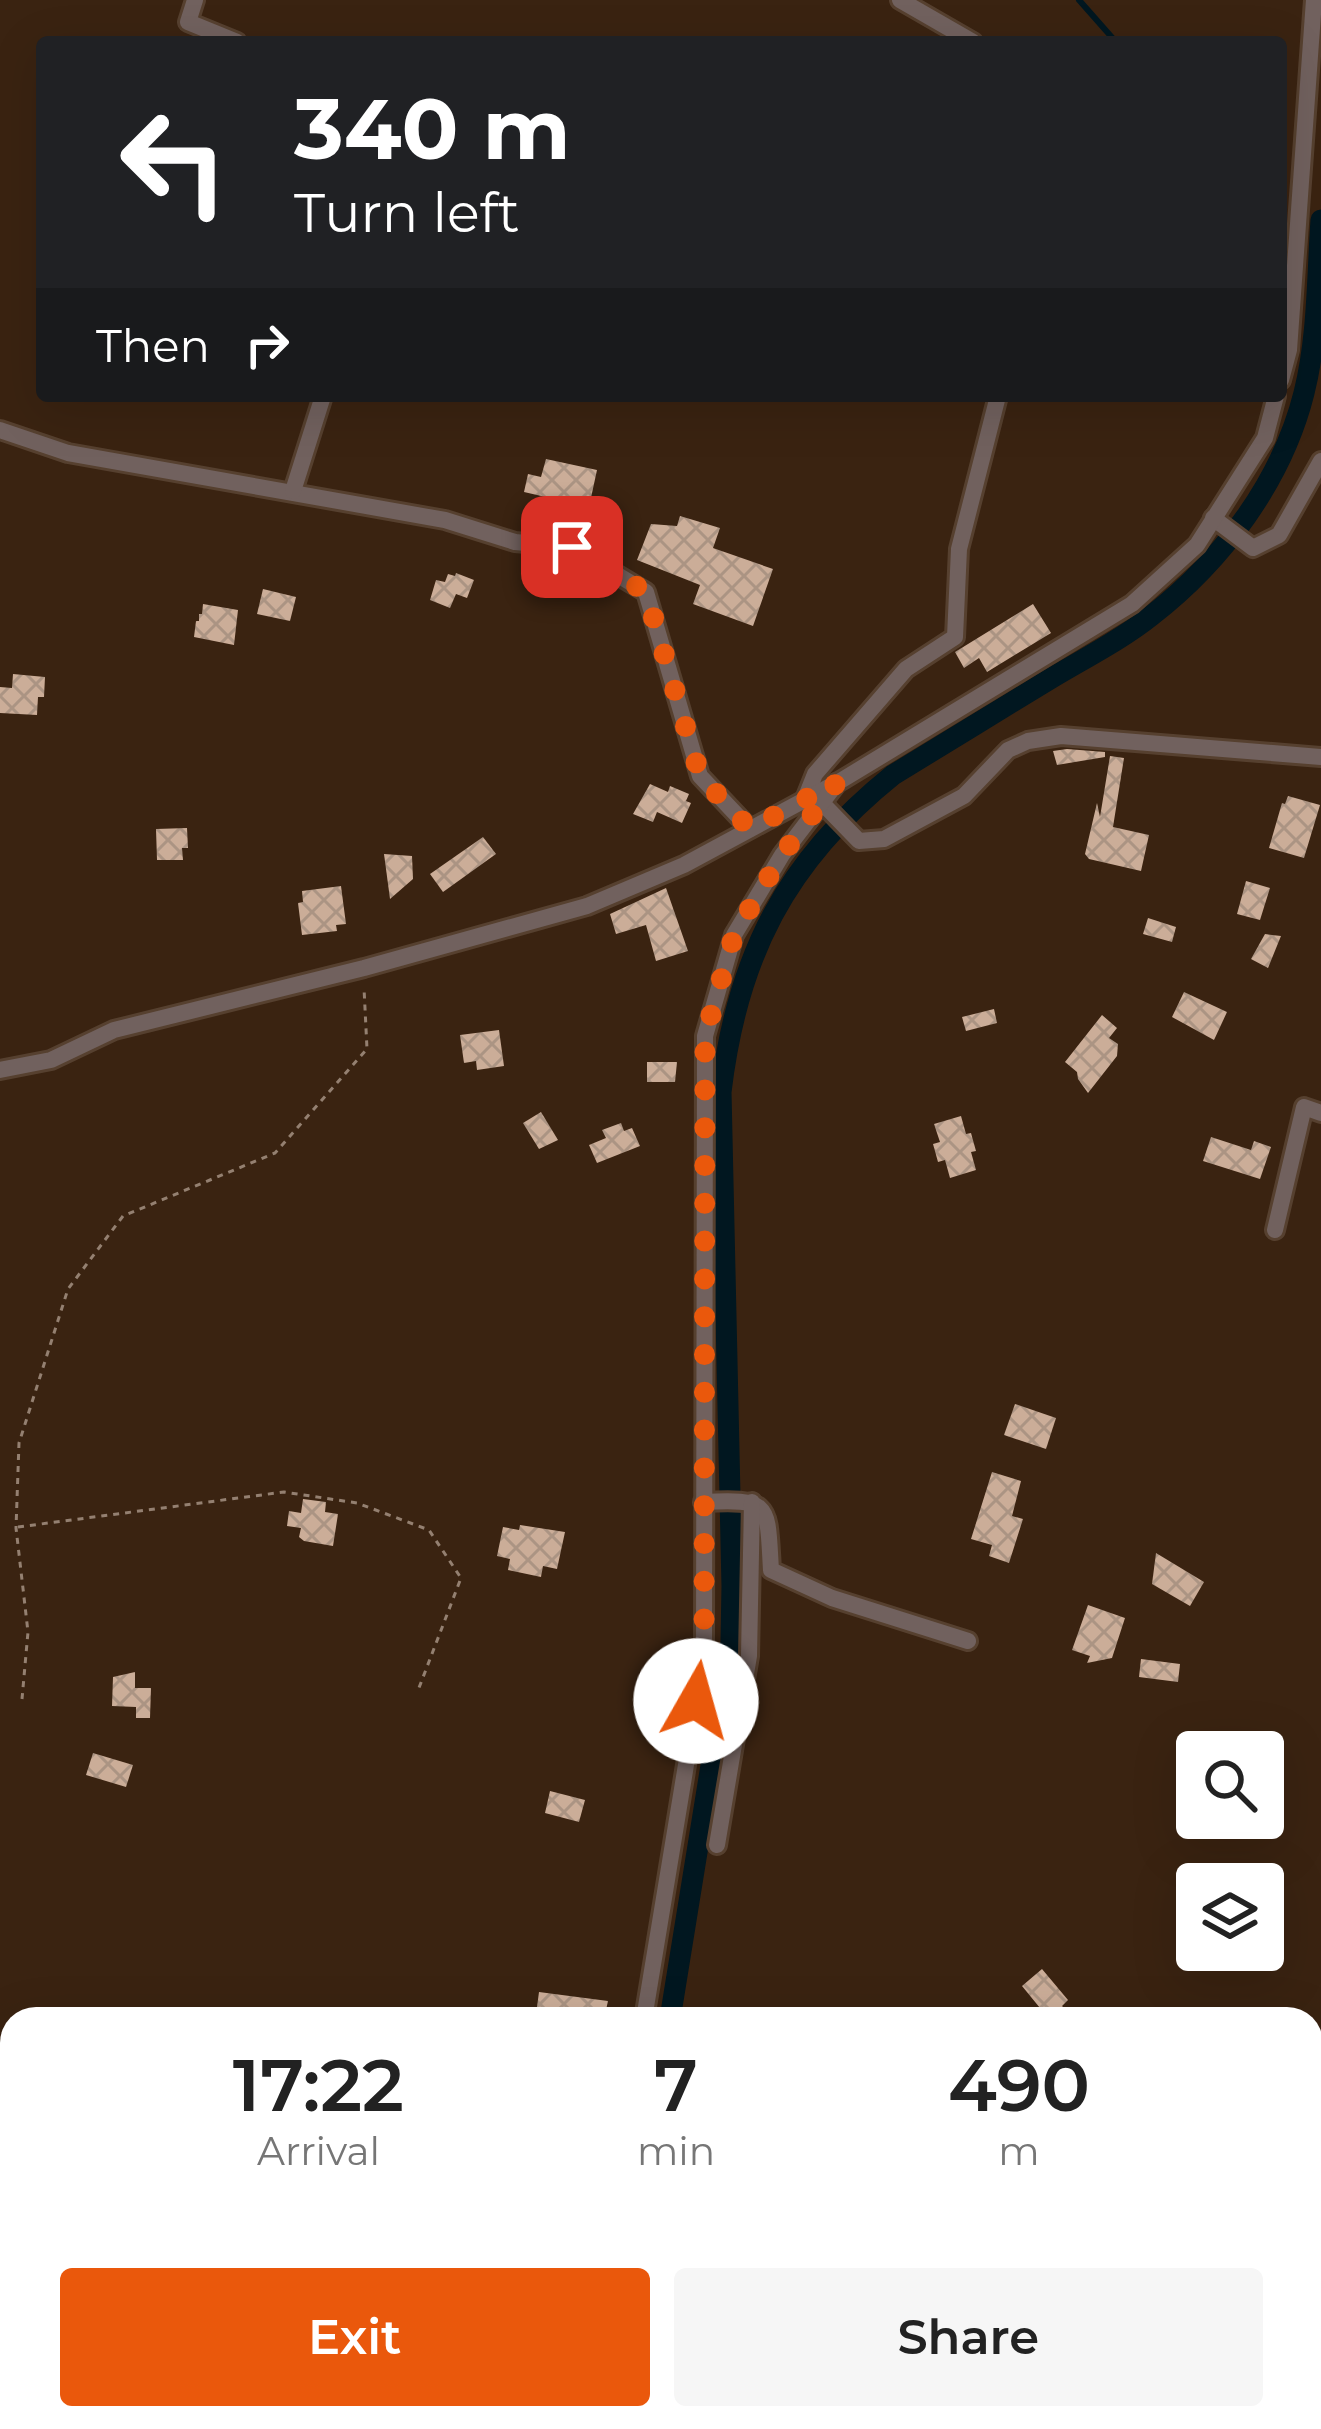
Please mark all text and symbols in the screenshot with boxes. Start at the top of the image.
text: 340 m [294,78,571,180]
icon: left [96,84,252,240]
text: Turn left [294,180,520,246]
icon: right [234,312,300,378]
text: Then [96,318,210,373]
pin [521,496,623,598]
icon: arrive [539,514,605,580]
position arrow [633,1638,759,1764]
map controls [1176,1731,1284,1971]
button: search [1176,1731,1284,1839]
button: layers [1176,1863,1284,1971]
text: 17:22 [233,2041,404,2129]
text: 7 [654,2041,698,2129]
text: 490 [948,2041,1090,2129]
text: Arrival [257,2127,380,2175]
text: min [637,2127,715,2175]
text: m [998,2127,1040,2175]
button: Exit [60,2268,650,2406]
button: Share [674,2268,1263,2406]

